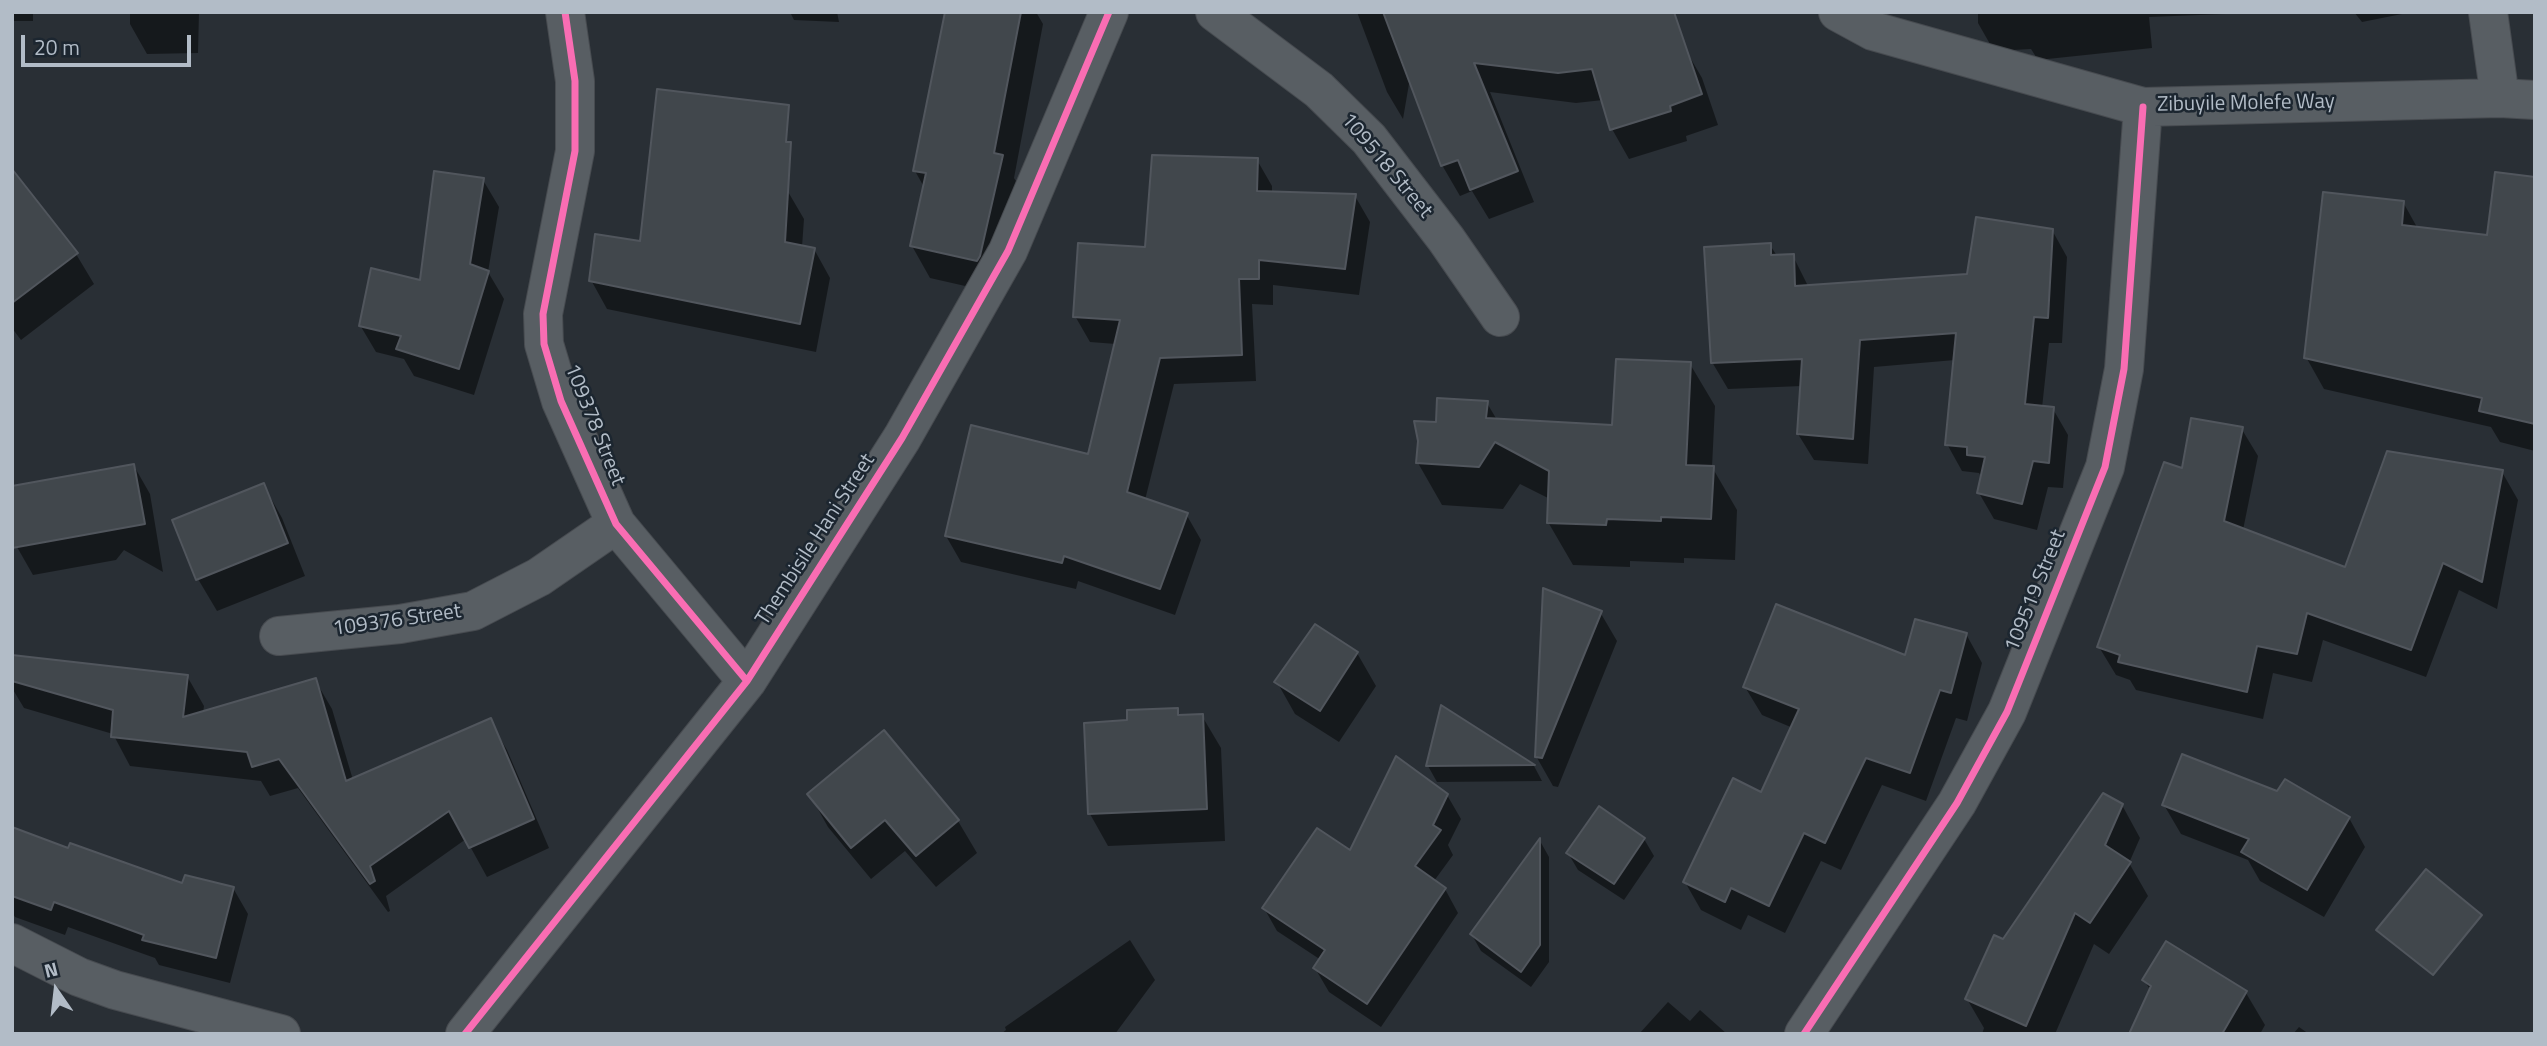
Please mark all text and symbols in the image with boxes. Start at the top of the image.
scale bar [24,21,194,65]
text: 20 m [34,31,80,63]
street label: Zibuyile Molefe Way [2157,90,2335,118]
street label: 109518 Street [1335,108,1437,224]
street label: 109378 Street [558,360,630,490]
street label: Thembisile Hani Street [751,449,881,631]
street label: 109519 Street [2000,526,2072,656]
street label: 109376 Street [331,600,463,642]
text: N [41,953,61,985]
north arrow [21,955,91,1025]

